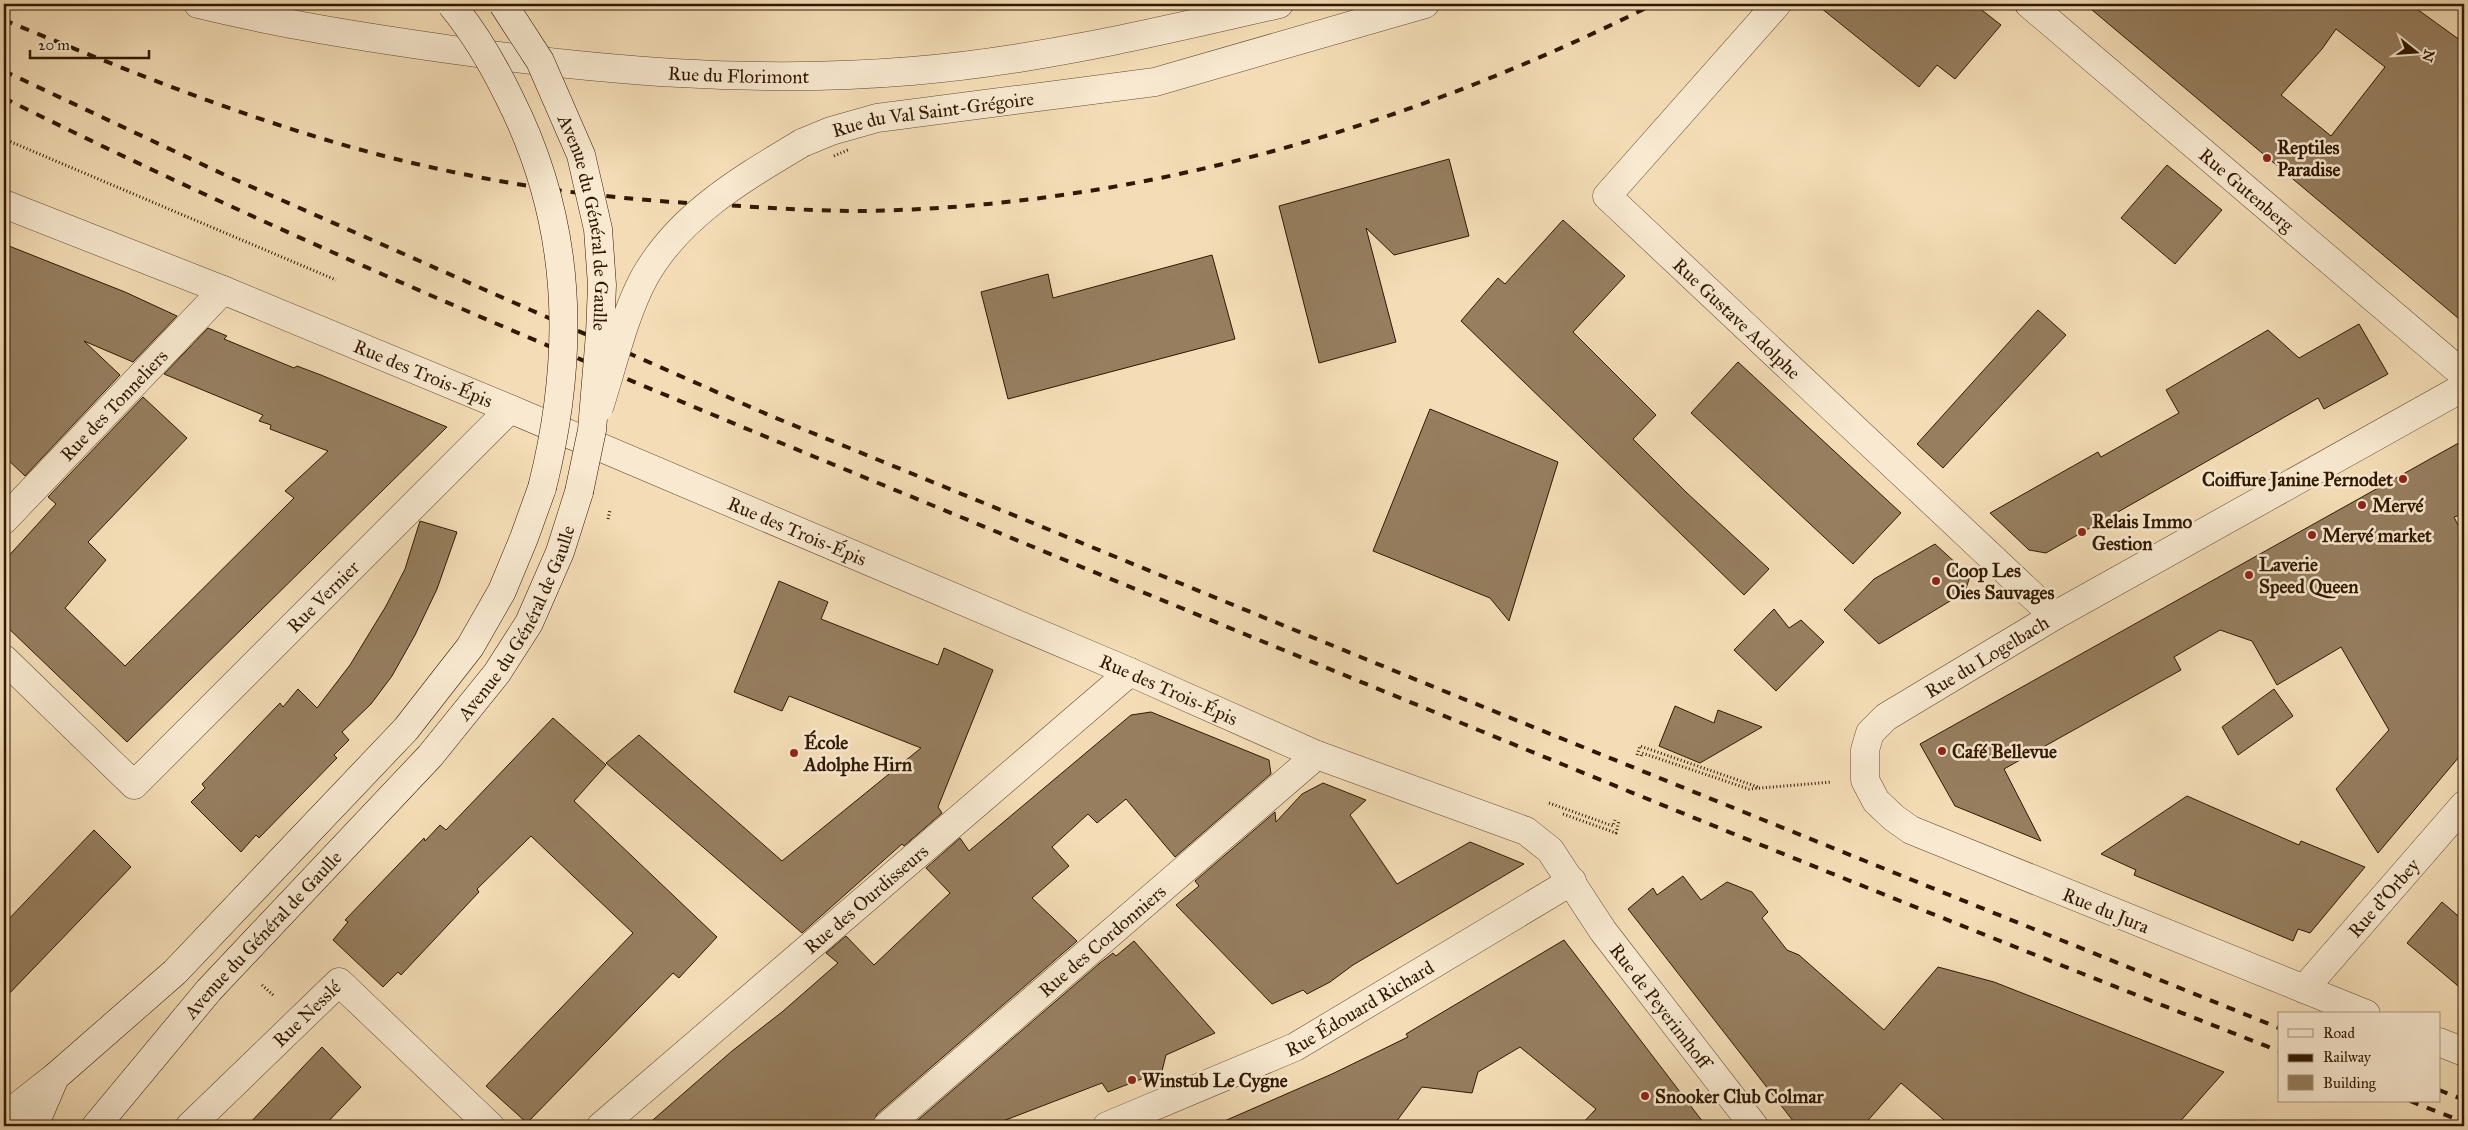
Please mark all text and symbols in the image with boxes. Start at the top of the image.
scale bar [30,28,149,60]
north arrow [2390,28,2440,78]
text: 20 m [38,36,70,54]
text: N [2418,47,2438,64]
street label: Rue du Florimont [667,61,810,88]
street label: Rue du Val Saint-Grégoire [829,87,1035,142]
street label: Avenue du Général de Gaulle [552,110,613,331]
place label: Reptiles Paradise [2277,136,2340,181]
street label: Rue Gutenberg [2194,143,2299,238]
marker: Reptiles Paradise [2261,152,2273,164]
street label: Rue Gustave Adolphe [1668,253,1805,384]
street label: Rue des Trois-Épis [350,334,496,413]
street label: Rue des Tonneliers [55,344,173,466]
place label: Coiffure Janine Pernodet [2202,468,2393,492]
marker: Coiffure Janine Pernodet [2397,473,2409,485]
street label: Rue des Trois-Épis [724,492,870,571]
place label: Mervé [2372,494,2425,517]
marker: Mervé [2356,499,2368,511]
place label: Relais Immo Gestion [2092,510,2193,555]
street label: Avenue du Général de Gaulle [452,523,580,726]
place label: Mervé market [2322,524,2432,547]
marker: Relais Immo Gestion [2076,526,2088,538]
marker: Mervé market [2306,529,2318,541]
place label: Laverie Speed Queen [2259,553,2359,599]
street label: Rue Vernier [282,555,365,638]
place label: Coop Les Oies Sauvages [1946,559,2054,605]
marker: Laverie Speed Queen [2243,569,2255,581]
marker: Coop Les Oies Sauvages [1930,575,1942,587]
street label: Rue du Logelbach [1921,611,2054,703]
street label: Rue des Trois-Épis [1096,650,1241,730]
place label: École Adolphe Hirn [802,729,913,777]
place label: Café Bellevue [1952,740,2057,763]
marker: Café Bellevue [1936,745,1948,757]
marker: École Adolphe Hirn [788,747,800,759]
street label: Rue des Ourdisseurs [799,839,933,959]
street label: Avenue du Général de Gaulle [179,846,347,1024]
street label: Rue d'Orbey [2343,853,2425,942]
street label: Rue des Cordonniers [1034,880,1171,1002]
street label: Rue du Jura [2059,883,2153,940]
street label: Rue de Peyerimhoff [1605,939,1718,1076]
street label: Rue Édouard Richard [1282,955,1438,1062]
street label: Rue Nesslé [268,976,346,1052]
legend [2278,1012,2440,1102]
text: Road [2323,1024,2355,1042]
text: Railway [2323,1048,2372,1066]
place label: Winstub Le Cygne [1142,1069,1288,1093]
marker: Winstub Le Cygne [1126,1074,1138,1086]
text: Building [2323,1074,2377,1092]
place label: Snooker Club Colmar [1655,1085,1824,1108]
marker: Snooker Club Colmar [1639,1090,1651,1102]

